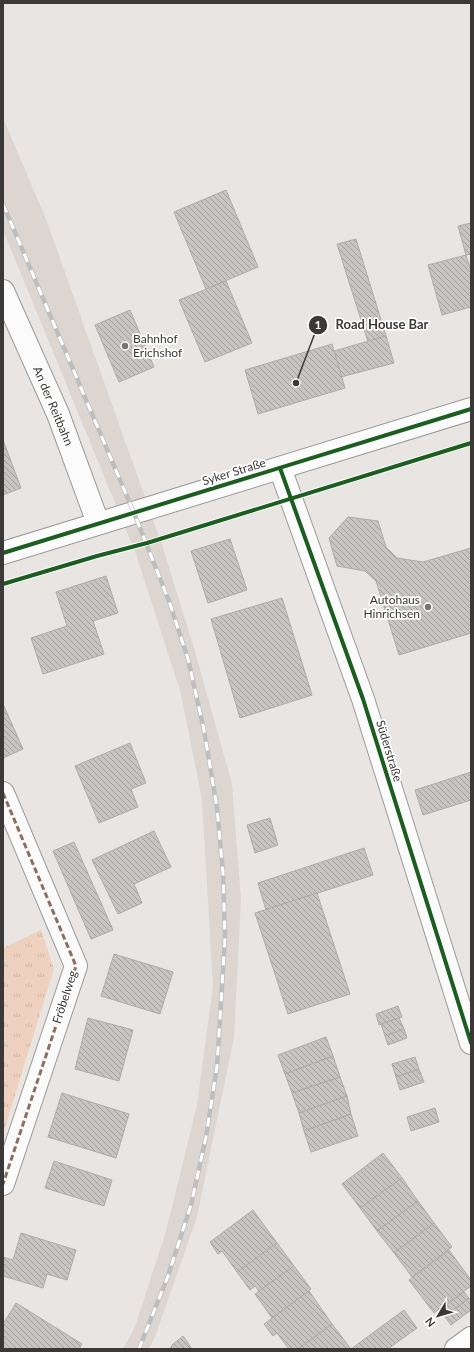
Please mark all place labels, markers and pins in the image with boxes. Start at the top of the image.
callout: Road House Bar [308,312,437,337]
place label: Bahnhof Erichshof [133,331,183,360]
marker: Bahnhof Erichshof [120,341,130,351]
place label: Autohaus Hinrichsen [363,592,420,621]
marker: Autohaus Hinrichsen [423,602,433,612]

